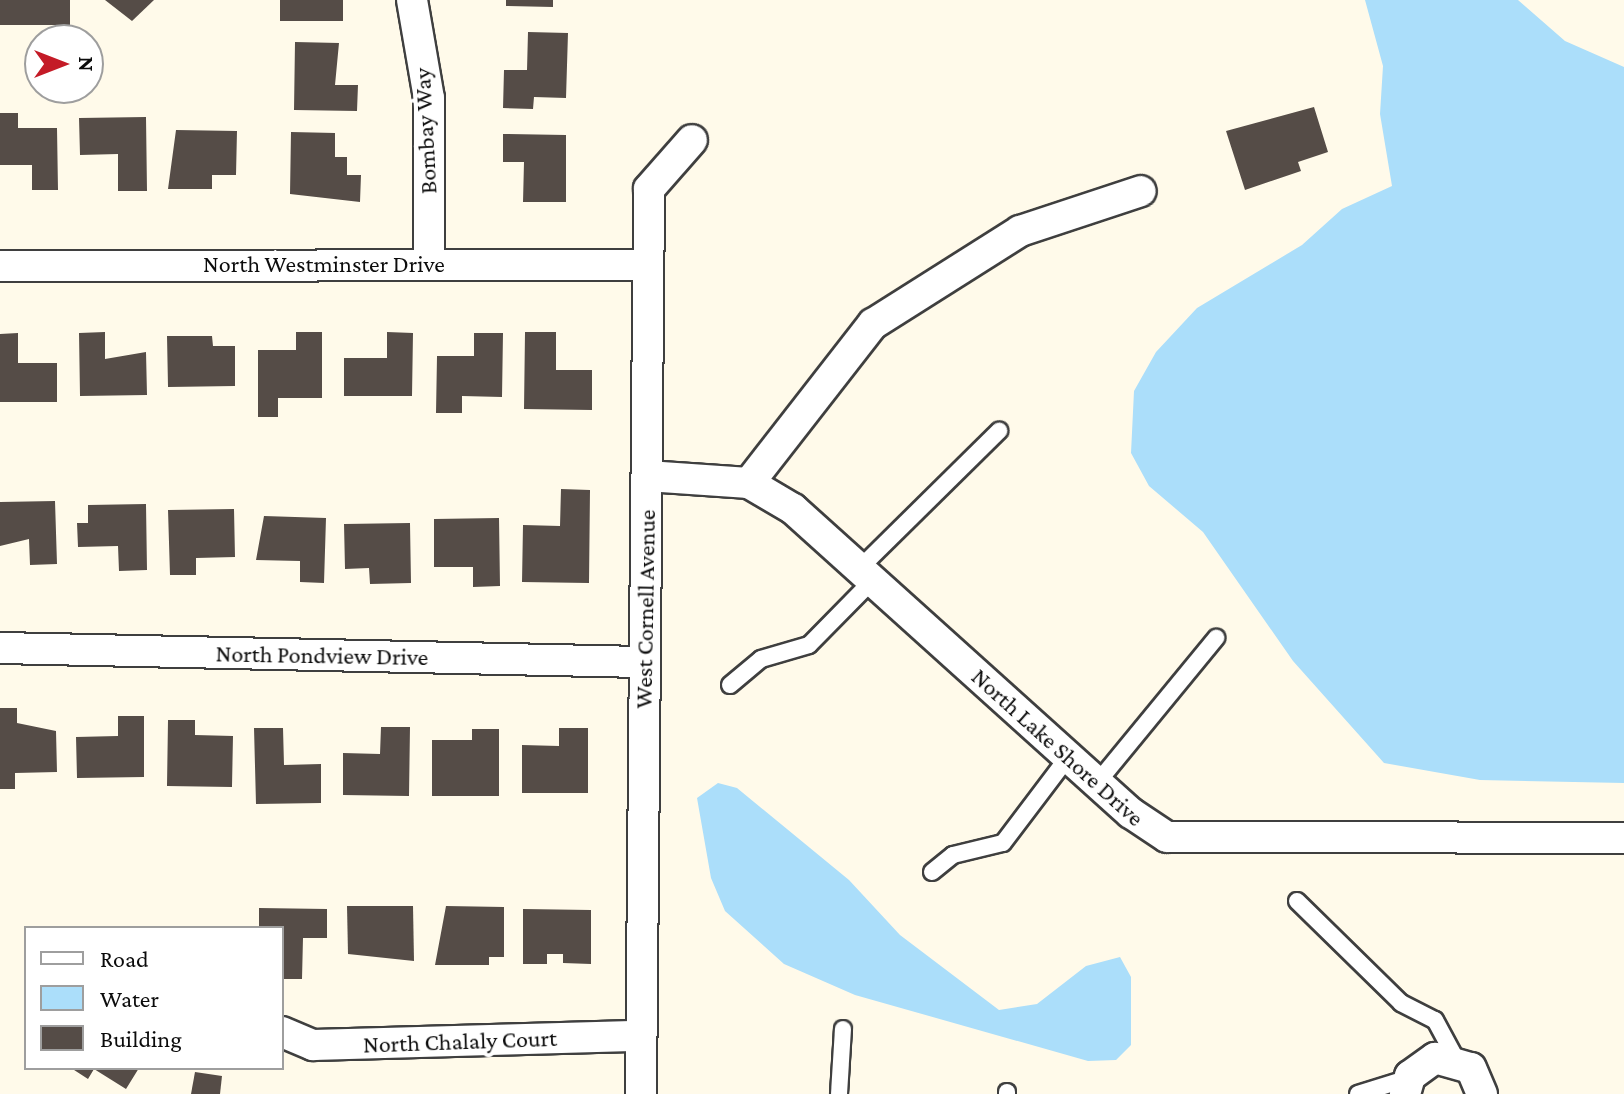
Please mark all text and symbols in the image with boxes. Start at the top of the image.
north arrow [24,24,104,104]
text: N [74,57,99,72]
street label: Bombay Way [407,67,443,195]
street label: North Westminster Drive [203,250,445,278]
street label: West Cornell Avenue [629,509,661,709]
street label: North Pondview Drive [215,639,429,671]
street label: North Lake Shore Drive [966,662,1150,832]
legend [24,926,284,1070]
text: Road [100,945,149,972]
text: Water [100,985,159,1012]
street label: North Chalaly Court [363,1023,557,1059]
text: Building [100,1025,182,1052]

